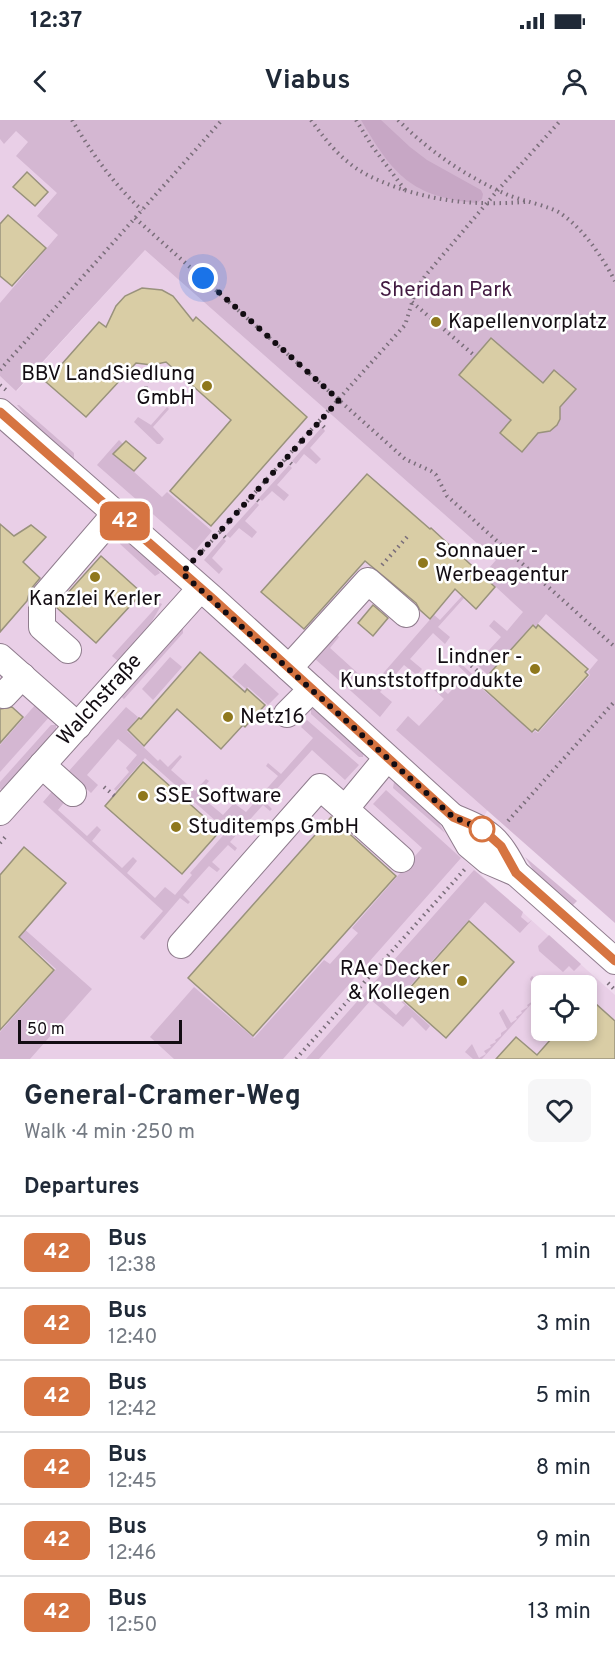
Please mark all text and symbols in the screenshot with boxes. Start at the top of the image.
text: 12:37 [30,8,82,35]
text: Viabus [265,64,350,98]
icon: back [24,65,57,98]
icon: person [558,65,591,98]
your location [188,263,218,293]
park label: Sheridan Park [380,277,512,304]
place label: Kapellenvorplatz [448,309,607,336]
marker: Kapellenvorplatz [429,315,443,329]
place label: BBV LandSiedlung GmbH [21,361,195,412]
marker: BBV LandSiedlung GmbH [200,379,214,393]
line badge: 42 [98,502,152,540]
text: 42 [112,508,138,535]
place label: Sonnauer - Werbeagentur [435,538,569,589]
marker: Sonnauer - Werbeagentur [416,556,430,570]
marker: Kanzlei Kerler [88,570,102,584]
place label: Kanzlei Kerler [29,586,161,613]
place label: Lindner - Kunststoffprodukte [340,644,523,695]
street label: Walchstraße [52,648,148,752]
marker: Lindner - Kunststoffprodukte [528,662,542,676]
place label: Netz16 [240,704,305,731]
marker: Netz16 [221,710,235,724]
place label: SSE Software [155,783,281,810]
marker: SSE Software [136,789,150,803]
place label: Studitemps GmbH [188,814,359,841]
unlabelled marker [469,816,495,842]
marker: Studitemps GmbH [169,820,183,834]
place label: RAe Decker & Kollegen [340,956,450,1007]
marker: RAe Decker & Kollegen [455,974,469,988]
map controls [531,975,597,1041]
button: locate [531,975,597,1041]
scale bar [18,1017,182,1044]
text: 50 m [27,1020,65,1040]
text: General-Cramer-Weg [24,1079,301,1115]
button: heart [528,1079,591,1142]
text: Walk · 4 min · 250 m [24,1120,195,1146]
text: Departures [24,1174,140,1201]
text: Bus [108,1226,147,1253]
text: 42 [44,1239,70,1266]
text: 1 min [541,1239,591,1266]
text: 12:38 [108,1253,156,1279]
text: Bus [108,1298,147,1325]
text: 42 [44,1311,70,1338]
text: 3 min [536,1311,591,1338]
text: 12:40 [108,1325,157,1351]
text: Bus [108,1370,147,1397]
text: 42 [44,1383,70,1410]
text: 5 min [536,1383,591,1410]
text: 12:42 [108,1397,157,1423]
text: Bus [108,1442,147,1469]
text: 42 [44,1455,70,1482]
text: 8 min [536,1455,591,1482]
text: 12:45 [108,1469,157,1495]
text: Bus [108,1514,147,1541]
text: 42 [44,1527,70,1554]
text: 9 min [536,1527,591,1554]
text: 12:46 [108,1541,157,1567]
text: Bus [108,1586,147,1613]
text: 42 [44,1599,70,1626]
text: 13 min [528,1599,591,1626]
text: 12:50 [108,1613,157,1639]

